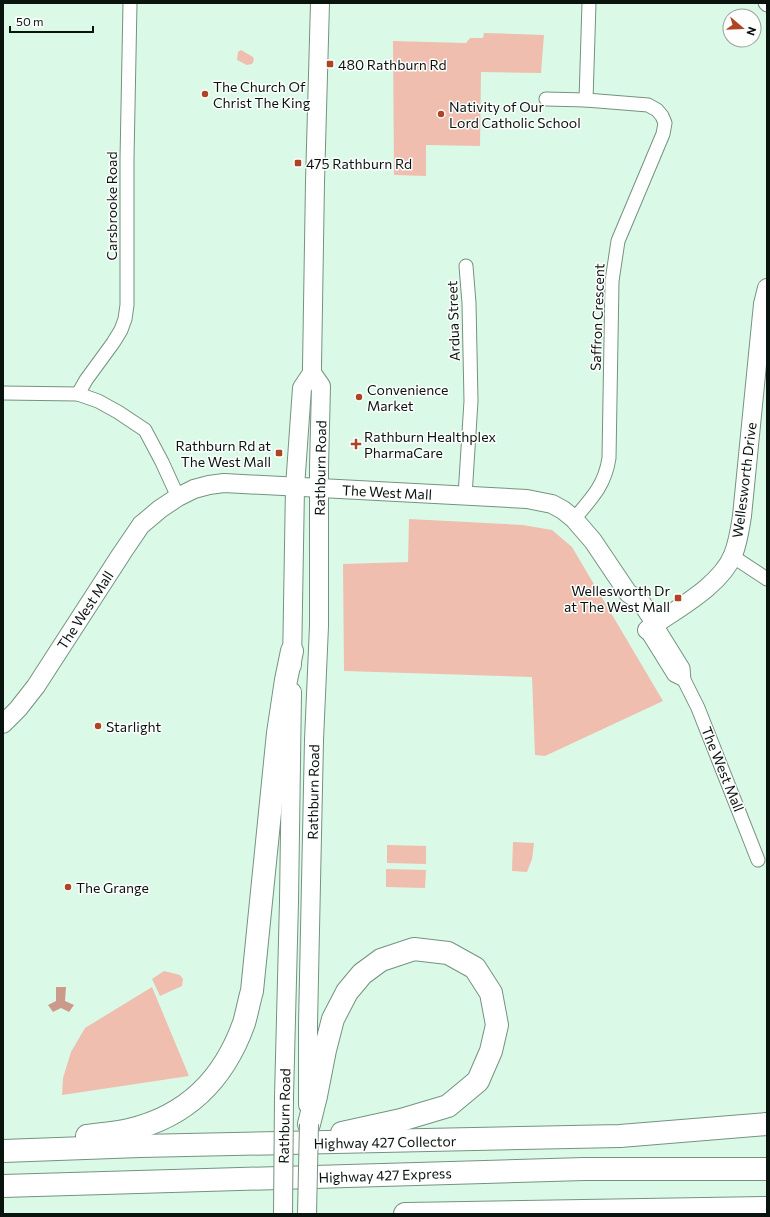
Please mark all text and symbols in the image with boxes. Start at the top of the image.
scale bar [10,8,93,34]
north arrow [722,8,762,48]
text: 50 m [16,14,44,28]
text: N [744,25,759,37]
place label: 480 Rathburn Rd [338,56,447,73]
marker: 480 Rathburn Rd [325,59,335,69]
place label: The Church Of Christ The King [213,78,311,111]
marker: The Church Of Christ The King [200,89,210,99]
place label: Nativity of Our Lord Catholic School [449,98,581,131]
marker: Nativity of Our Lord Catholic School [436,109,446,119]
street label: Carsbrooke Road [103,151,120,261]
place label: 475 Rathburn Rd [306,155,412,172]
marker: 475 Rathburn Rd [293,158,303,168]
street label: Saffron Crescent [587,263,607,371]
street label: Ardua Street [443,280,463,362]
place label: Convenience Market [367,381,448,414]
marker: Convenience Market [354,392,364,402]
street label: Rathburn Road [311,420,329,516]
street label: Wellesworth Drive [728,421,760,539]
place label: Rathburn Healthplex PharmaCare [364,428,497,461]
place label: Rathburn Rd at The West Mall [175,437,271,470]
marker: Rathburn Healthplex PharmaCare [351,439,361,449]
marker: Rathburn Rd at The West Mall [274,448,284,458]
street label: The West Mall [342,481,432,503]
street label: The West Mall [53,568,117,652]
place label: Wellesworth Dr at The West Mall [564,582,670,615]
marker: Wellesworth Dr at The West Mall [673,593,683,603]
place label: Starlight [106,718,161,735]
marker: Starlight [93,721,103,731]
street label: The West Mall [698,724,748,814]
street label: Rathburn Road [304,744,322,840]
place label: The Grange [76,879,149,896]
marker: The Grange [63,882,73,892]
street label: Rathburn Road [275,1068,293,1164]
street label: Highway 427 Collector [314,1132,457,1152]
street label: Highway 427 Express [318,1164,452,1186]

